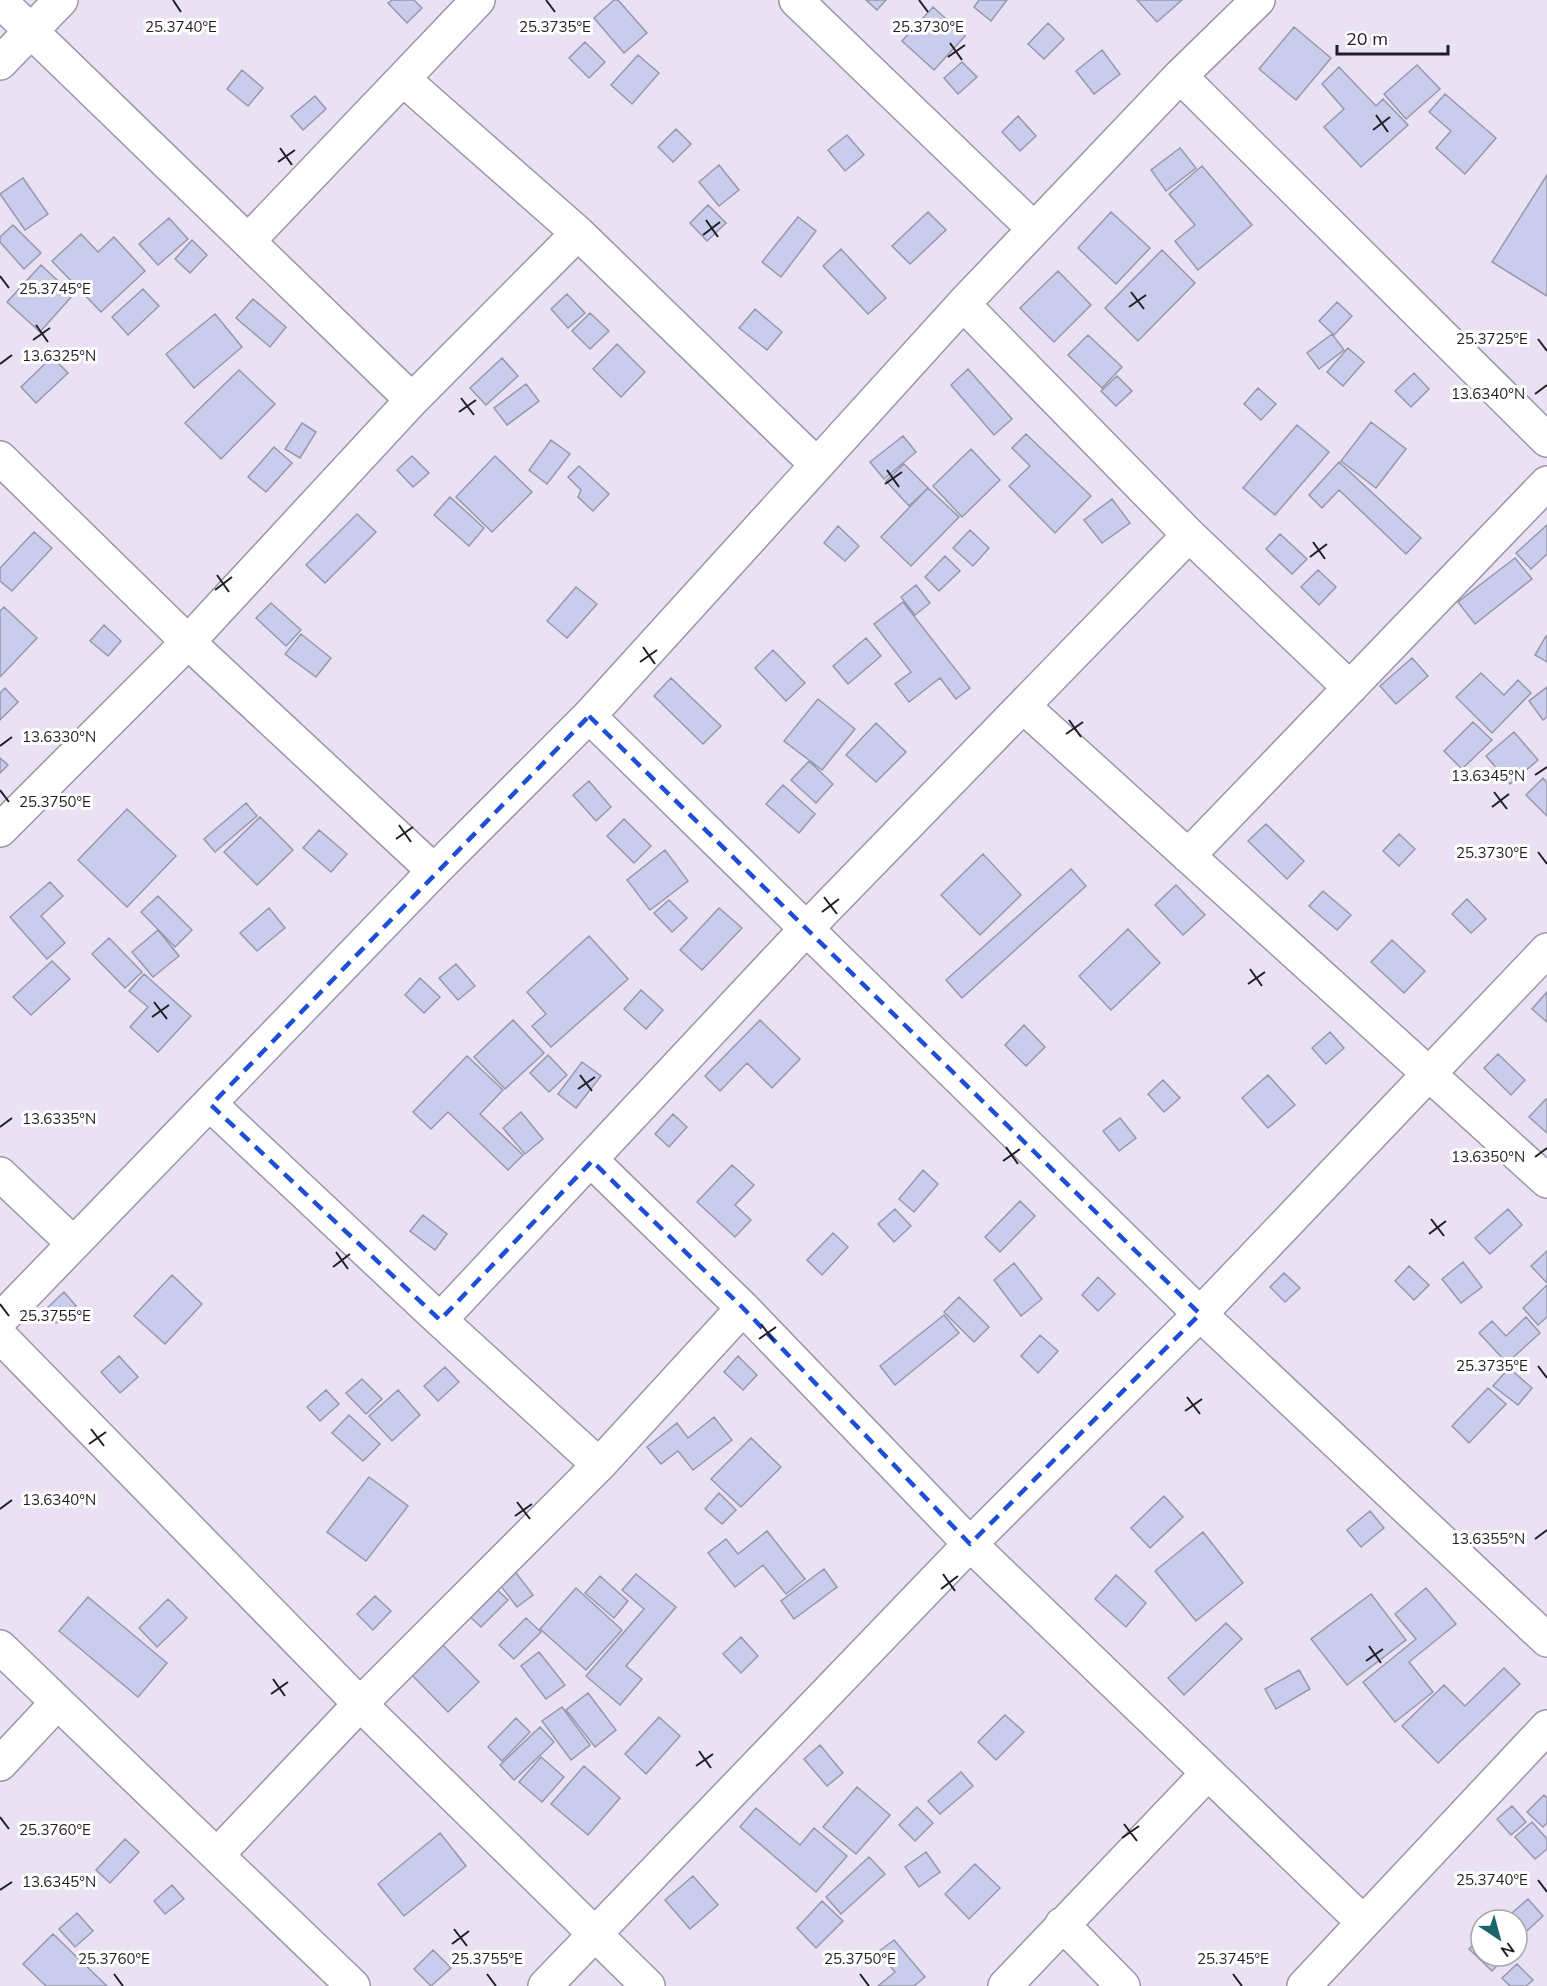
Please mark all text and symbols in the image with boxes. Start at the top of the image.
text: 25.3740°E [145,17,217,36]
text: 25.3735°E [519,17,591,36]
text: 25.3730°E [892,17,964,36]
scale bar [1337,18,1448,56]
text: 20 m [1346,27,1388,50]
text: 25.3745°E [19,279,91,298]
text: 25.3725°E [1456,329,1528,348]
text: 13.6325°N [22,346,96,365]
text: 13.6340°N [1451,384,1525,403]
text: 13.6330°N [22,727,96,746]
text: 13.6345°N [1451,766,1525,785]
text: 25.3750°E [19,792,91,811]
text: 25.3730°E [1456,843,1528,862]
text: 13.6335°N [22,1109,96,1128]
text: 13.6350°N [1451,1147,1525,1166]
text: 25.3755°E [19,1306,91,1325]
text: 25.3735°E [1456,1356,1528,1375]
text: 13.6340°N [22,1490,96,1509]
text: 13.6355°N [1451,1529,1525,1548]
text: 25.3760°E [19,1820,91,1839]
text: 25.3740°E [1456,1870,1528,1889]
text: 13.6345°N [22,1872,96,1891]
north arrow [1469,1908,1529,1968]
text: N [1497,1938,1519,1962]
text: 25.3760°E [78,1949,150,1968]
text: 25.3755°E [451,1949,523,1968]
text: 25.3750°E [824,1949,896,1968]
text: 25.3745°E [1197,1949,1269,1968]

